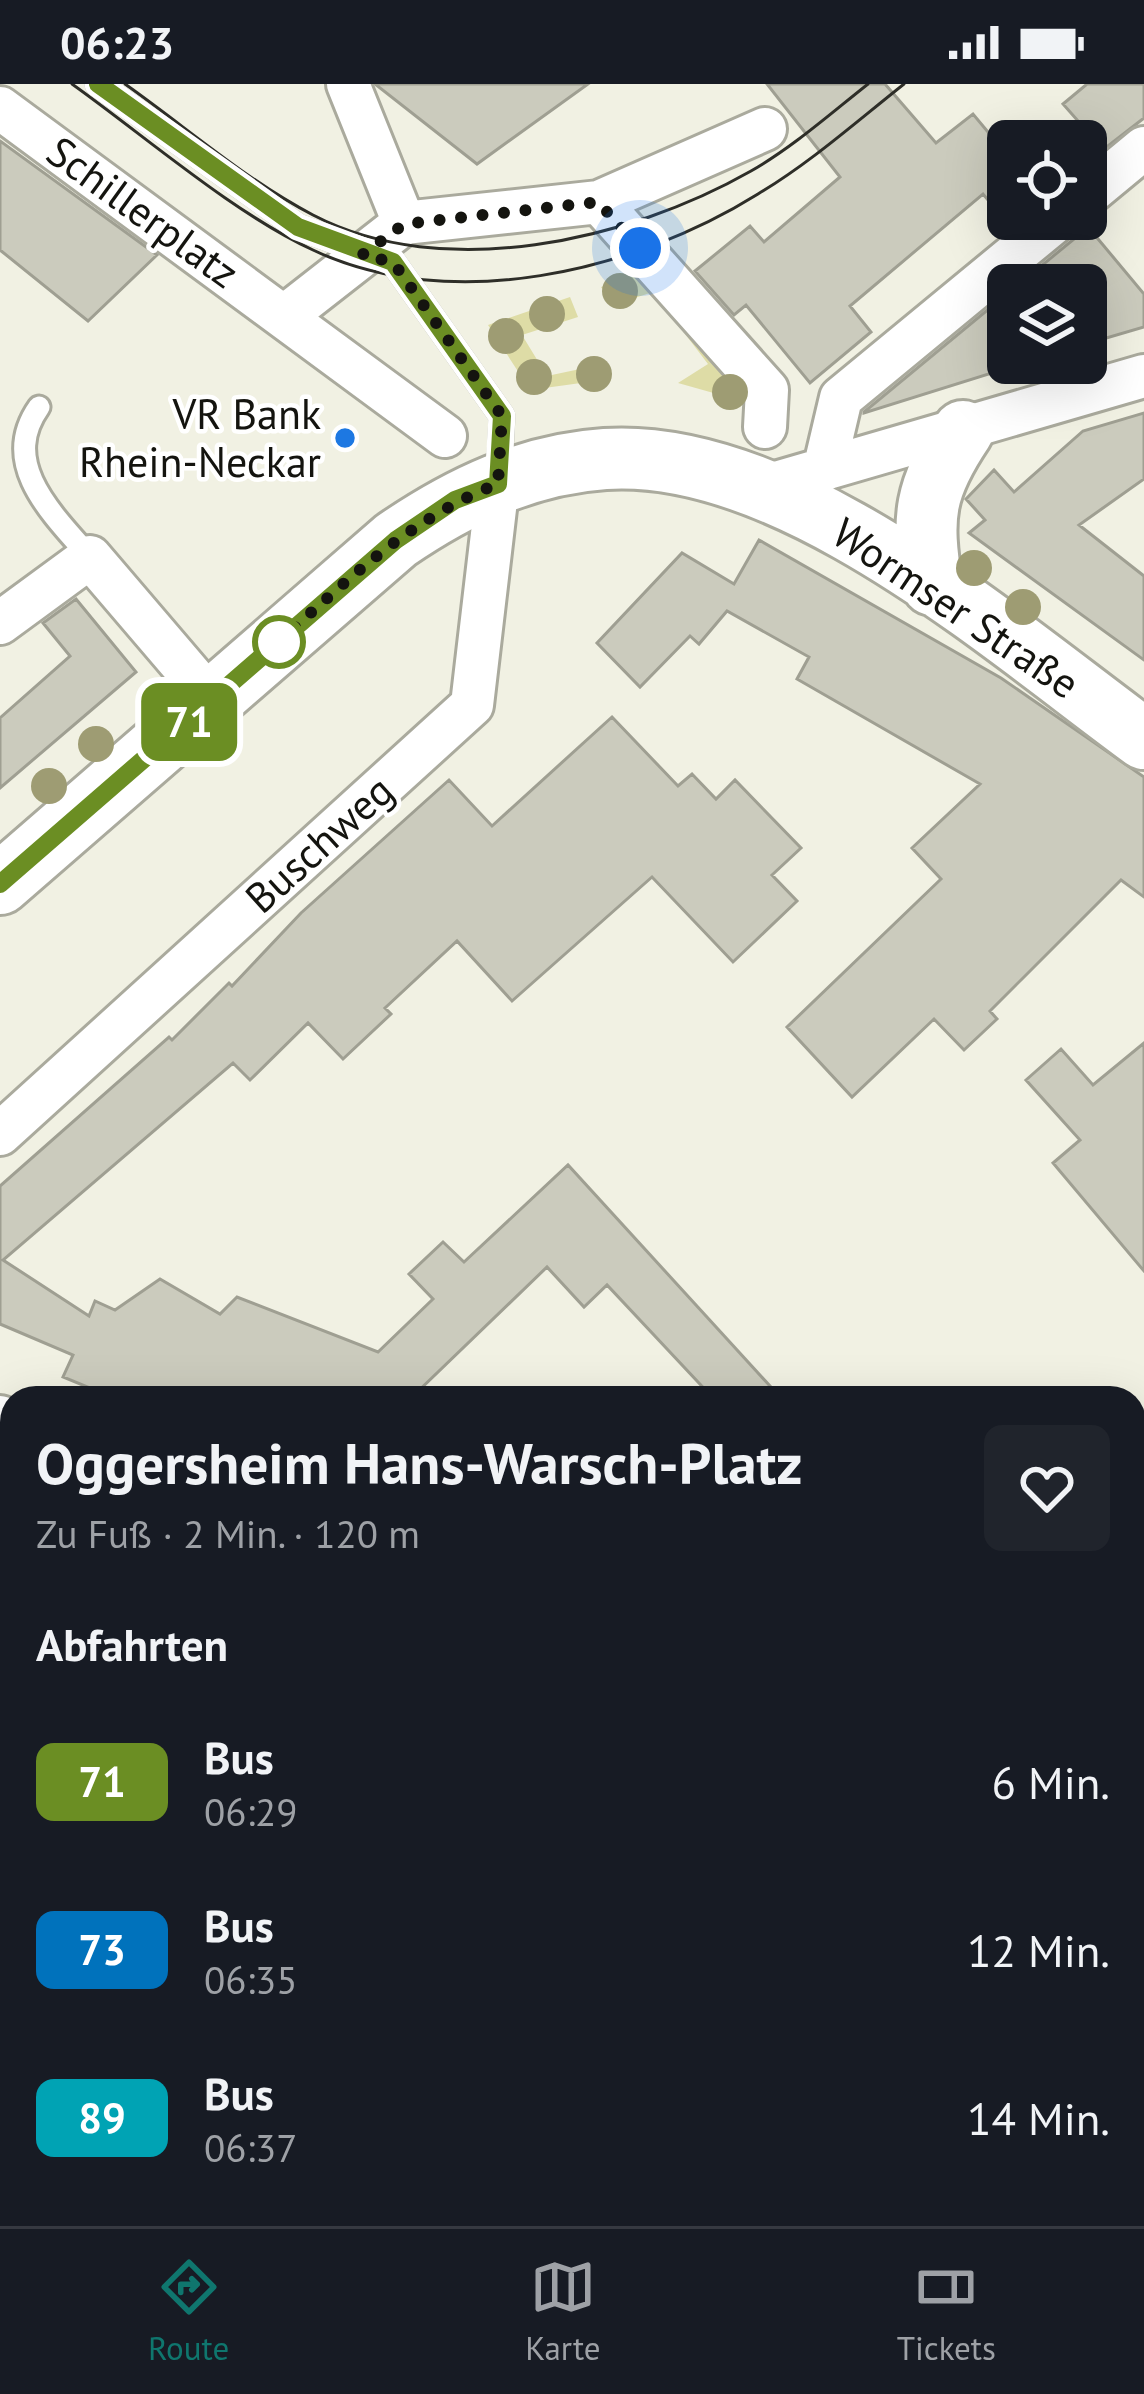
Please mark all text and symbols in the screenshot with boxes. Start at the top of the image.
text: 06:23 [60,13,174,71]
map controls [987,120,1107,384]
button: locate [987,120,1107,240]
street label: Schillerplatz [36,123,250,300]
your location [610,218,670,278]
button: layers [987,264,1107,384]
place label: VR Bank Rhein-Neckar [79,386,321,489]
marker: VR Bank Rhein-Neckar [332,425,358,451]
street label: Wormser Straße [822,505,1090,710]
unlabelled marker [254,617,304,667]
line badge: 71 [135,683,243,761]
text: 71 [165,694,213,749]
street label: Buschweg [233,763,404,924]
button: heart [984,1425,1110,1551]
text: Oggersheim Hans-Warsch-Platz [36,1426,802,1500]
text: Zu Fuß · 2 Min. · 120 m [36,1508,420,1559]
text: Abfahrten [36,1615,228,1673]
text: Bus [204,1728,274,1786]
text: 6 Min. [992,1753,1110,1811]
text: 71 [78,1754,126,1809]
text: 06:29 [204,1786,298,1837]
text: Bus [204,1896,274,1954]
text: 12 Min. [967,1921,1110,1979]
text: 73 [78,1922,126,1977]
text: 06:35 [204,1954,298,2005]
text: Bus [204,2064,274,2122]
text: 14 Min. [967,2089,1110,2147]
text: 89 [78,2090,126,2145]
text: 06:37 [204,2122,298,2173]
tab: Route [148,2254,229,2369]
tab: Karte [525,2254,601,2369]
tab: Tickets [897,2254,996,2369]

